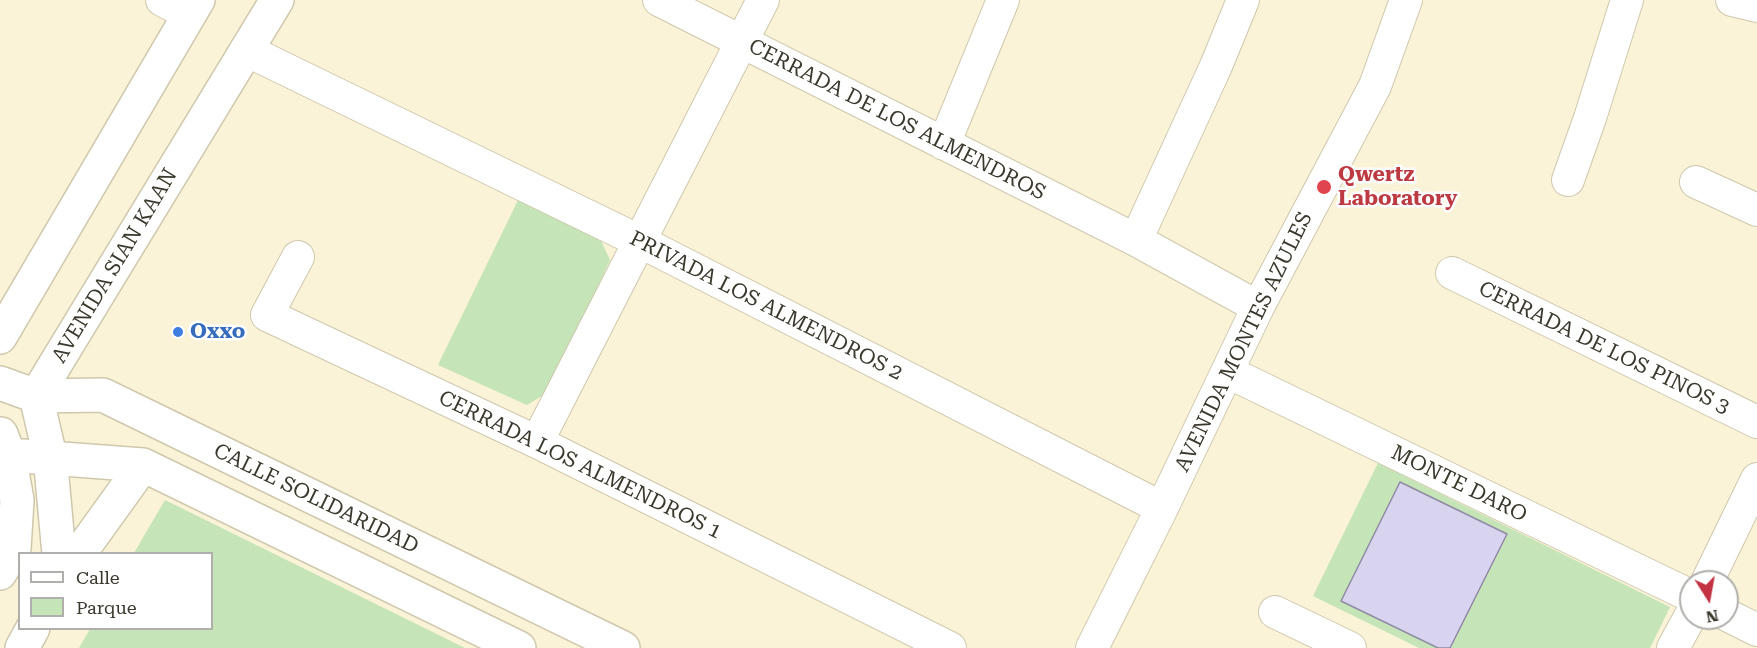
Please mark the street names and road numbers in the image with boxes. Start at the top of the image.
street label: CERRADA DE LOS ALMENDROS [744,34,1050,206]
street label: AVENIDA SIAN KAAN [47,164,183,368]
street label: AVENIDA MONTES AZULES [1170,208,1318,476]
street label: PRIVADA LOS ALMENDROS 2 [625,226,907,386]
street label: CERRADA DE LOS PINOS 3 [1474,276,1734,420]
street label: CERRADA LOS ALMENDROS 1 [434,385,726,545]
street label: CALLE SOLIDARIDAD [210,438,422,560]
street label: MONTE DARO [1387,440,1531,528]

